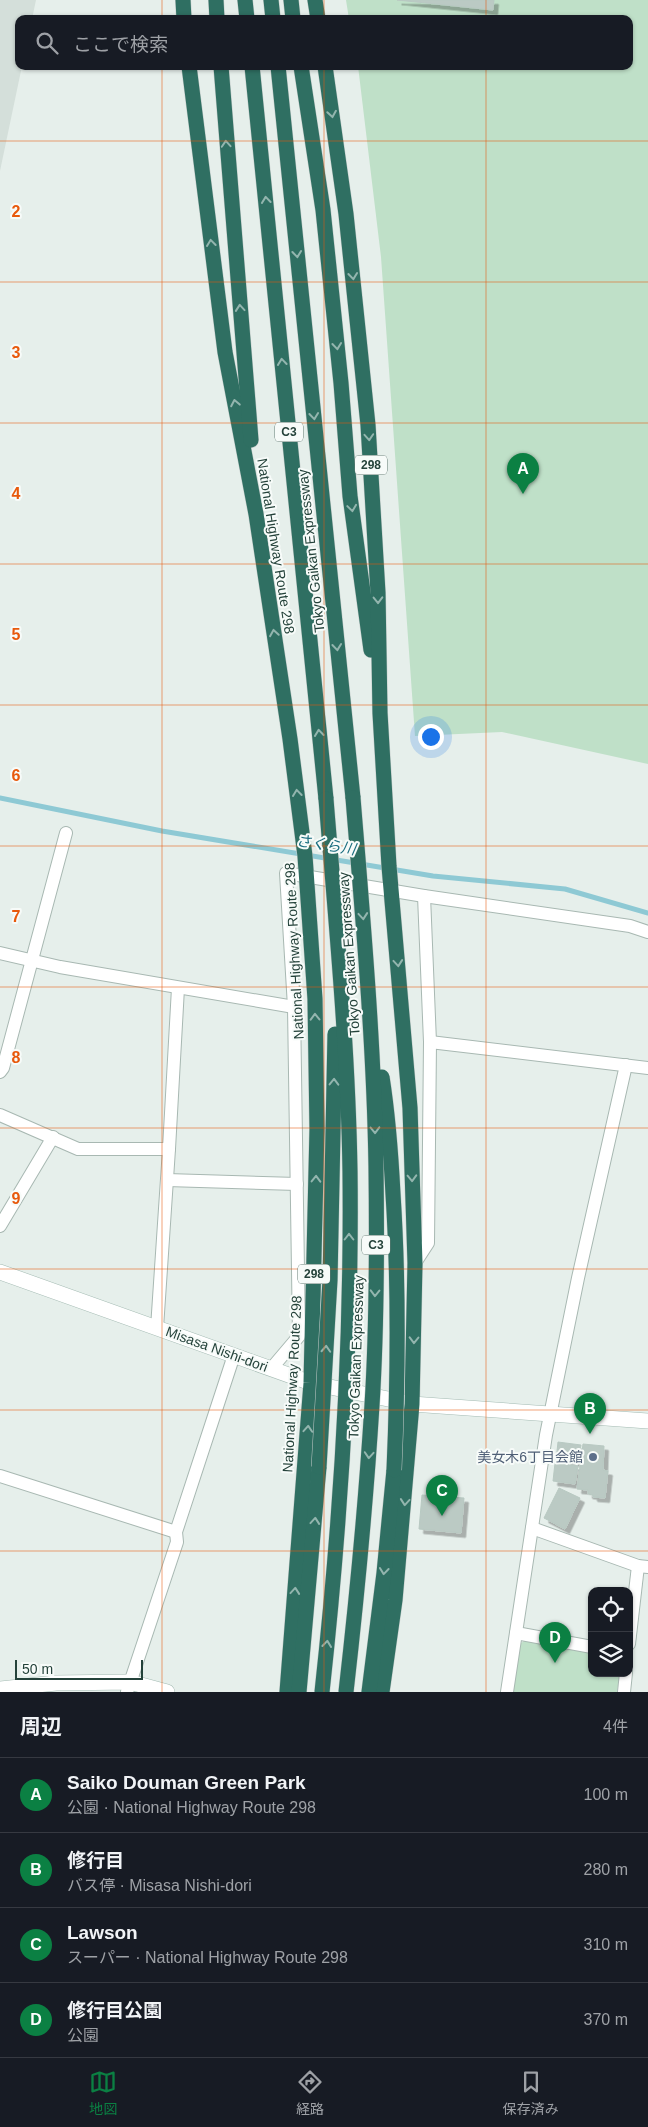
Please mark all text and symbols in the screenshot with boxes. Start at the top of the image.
search box [15,15,633,70]
icon: search [33,29,61,57]
text: ここで検索 [73,34,168,55]
one-way arrow [327,110,337,119]
one-way arrow [221,139,232,147]
one-way arrow [260,196,271,204]
text: 2 [12,203,21,220]
one-way arrow [206,238,217,246]
one-way arrow [291,250,302,258]
one-way arrow [347,272,358,280]
one-way arrow [235,304,246,312]
one-way arrow [331,342,342,350]
text: 3 [12,344,21,361]
one-way arrow [277,358,288,366]
one-way arrow [230,399,241,408]
one-way arrow [308,412,319,420]
road number: C3 [275,422,303,442]
one-way arrow [363,434,374,442]
pin: A [507,453,539,494]
road number: 298 [355,456,387,474]
street label: National Highway Route 298 [254,457,298,635]
street label: Tokyo Gaikan Expressway [294,469,328,633]
text: 4 [12,485,21,502]
one-way arrow [346,503,356,512]
one-way arrow [373,596,384,604]
text: 5 [12,626,21,643]
one-way arrow [270,628,280,637]
one-way arrow [331,643,342,651]
your location [418,724,444,750]
one-way arrow [314,728,325,736]
text: 6 [12,767,21,784]
one-way arrow [292,789,303,797]
water label: さくら川 [295,831,359,858]
street label: National Highway Route 298 [281,862,307,1040]
street label: Tokyo Gaikan Expressway [335,872,363,1036]
text: 7 [12,908,21,925]
one-way arrow [357,912,368,920]
one-way arrow [392,959,403,967]
one-way arrow [310,1013,320,1020]
text: 8 [12,1049,21,1066]
one-way arrow [329,1077,339,1085]
one-way arrow [370,1127,380,1135]
one-way arrow [407,1174,418,1182]
one-way arrow [311,1175,321,1182]
text: 9 [12,1190,21,1207]
one-way arrow [344,1233,354,1240]
road number: C3 [362,1236,390,1254]
road number: 298 [298,1264,330,1284]
street label: Tokyo Gaikan Expressway [345,1275,367,1439]
one-way arrow [370,1290,380,1297]
street label: National Highway Route 298 [279,1295,305,1473]
street label: Misasa Nishi-dori [164,1323,270,1375]
one-way arrow [408,1336,419,1344]
one-way arrow [321,1345,332,1353]
pin: B [574,1393,606,1434]
one-way arrow [302,1425,313,1433]
place label: 美女木6丁目会館 [477,1449,583,1465]
marker: 美女木6丁目会館 [587,1451,599,1463]
one-way arrow [363,1452,374,1460]
pin: C [426,1475,458,1516]
one-way arrow [399,1498,410,1506]
one-way arrow [309,1517,320,1525]
one-way arrow [379,1567,390,1575]
one-way arrow [289,1587,300,1595]
map controls [588,1587,633,1677]
button: locate [588,1587,633,1632]
pin: D [539,1622,571,1663]
button: layers [588,1632,633,1677]
one-way arrow [321,1639,332,1647]
scale bar [15,1657,142,1680]
text: 50 m [22,1661,53,1677]
text: 周辺 [20,1715,62,1738]
text: 4件 [603,1718,628,1735]
text: Saiko Douman Green Park [67,1772,306,1793]
text: A [30,1786,42,1803]
text: 100 m [584,1786,628,1803]
text: 公園 · National Highway Route 298 [67,1799,316,1816]
text: 修行目 [67,1850,124,1871]
text: B [30,1861,42,1878]
text: 280 m [584,1861,628,1878]
text: バス停 · Misasa Nishi-dori [67,1877,252,1894]
text: Lawson [67,1922,138,1943]
text: C [30,1936,42,1953]
text: 310 m [584,1936,628,1953]
text: スーパー · National Highway Route 298 [67,1949,348,1966]
text: 修行目公園 [67,2000,162,2021]
text: D [30,2011,42,2028]
text: 370 m [584,2011,628,2028]
text: 公園 [67,2027,99,2044]
tab: 地図 [89,2068,117,2118]
tab: 経路 [296,2068,324,2118]
tab: 保存済み [503,2068,559,2118]

